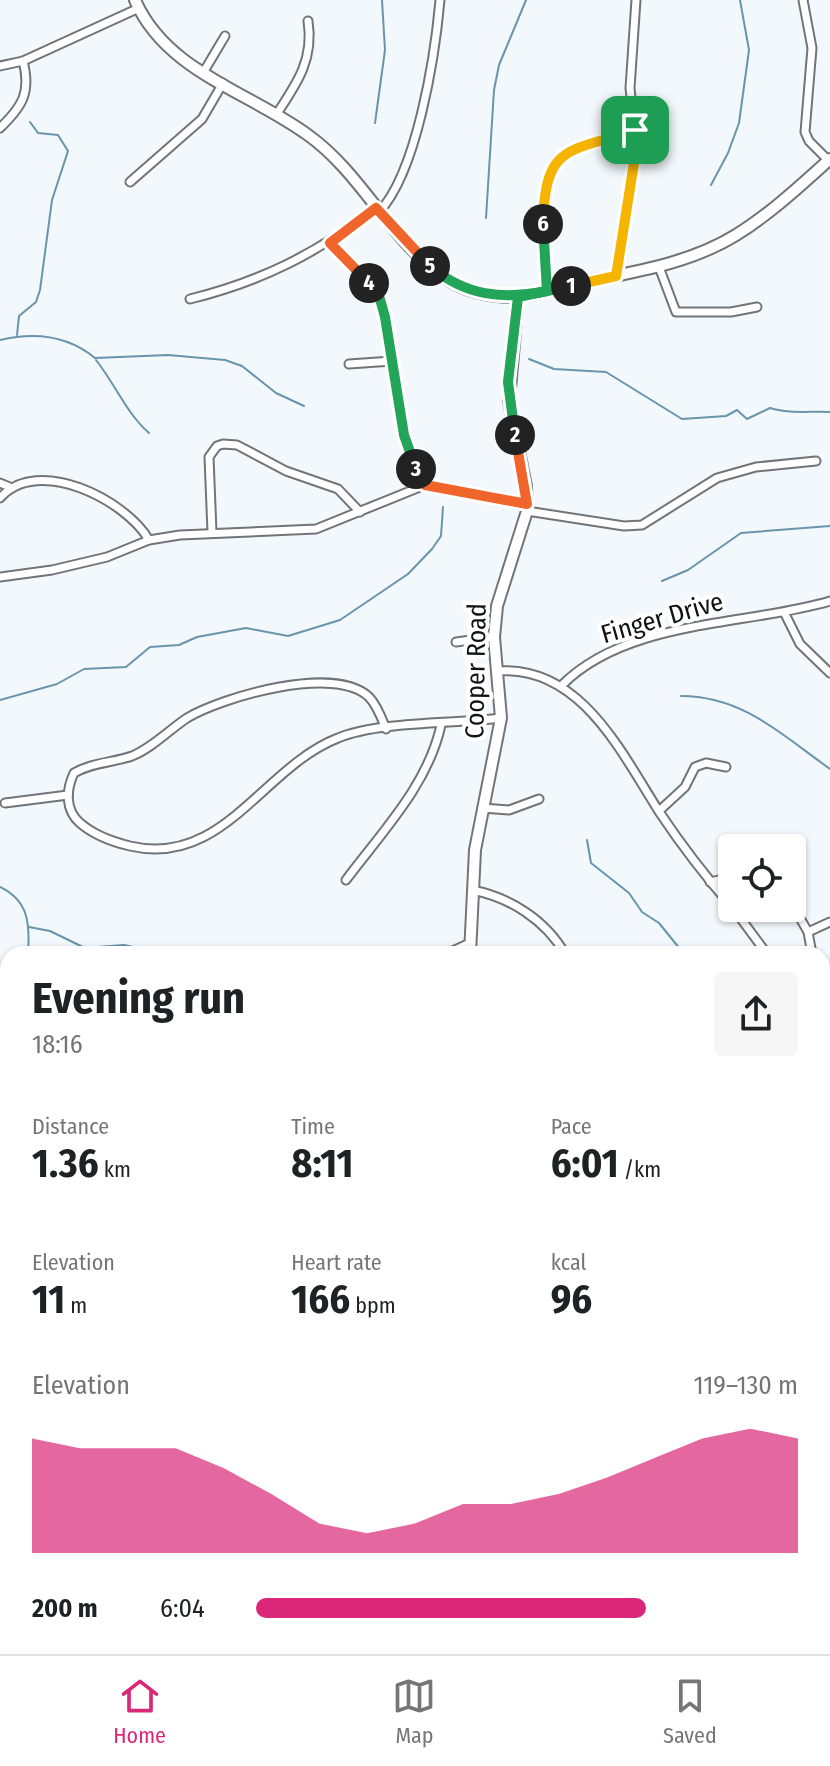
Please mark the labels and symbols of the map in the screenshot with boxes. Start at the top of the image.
pin [601,96,669,164]
pin: 6 [523,204,563,244]
pin: 5 [410,246,450,286]
pin: 4 [349,263,389,303]
pin: 1 [551,266,591,306]
pin: 2 [495,415,535,455]
pin: 3 [396,449,436,489]
street label: Finger Drive [597,586,727,650]
street label: Cooper Road [459,603,493,739]

